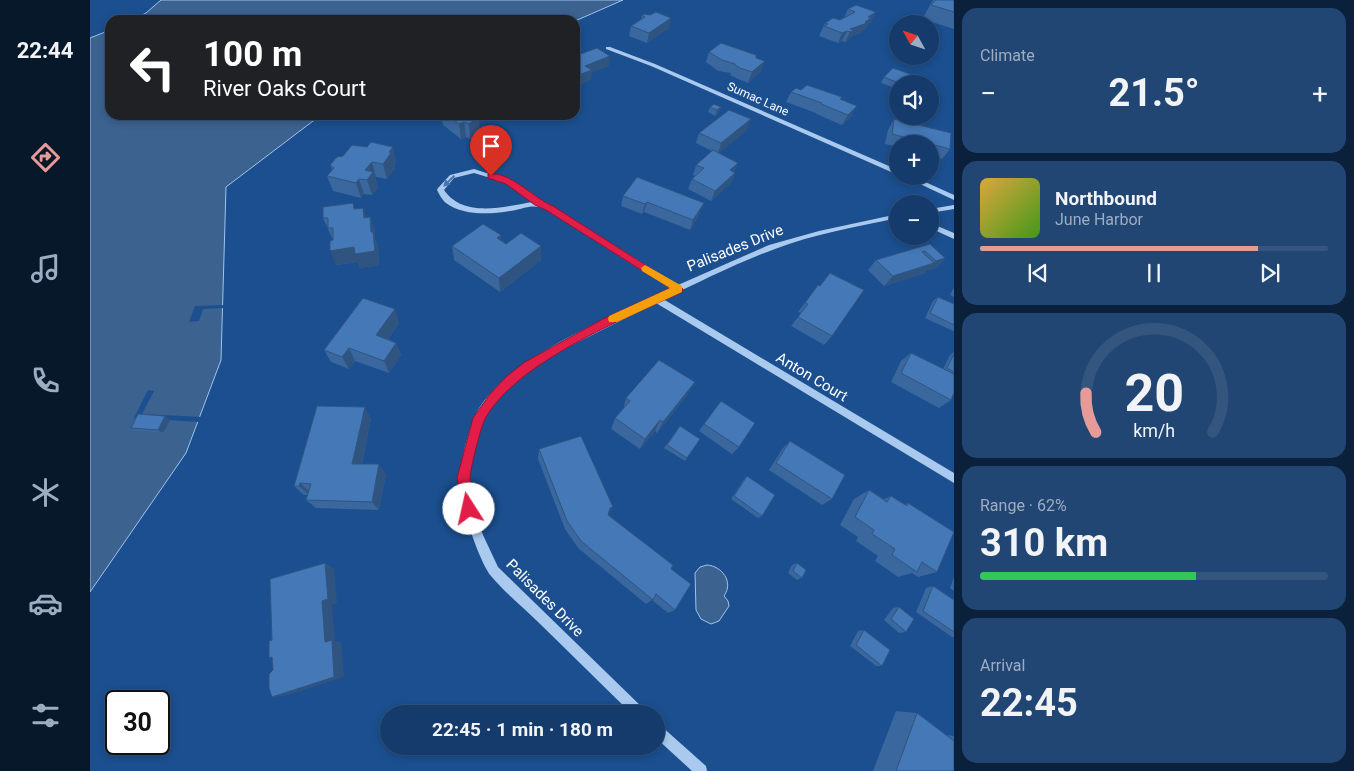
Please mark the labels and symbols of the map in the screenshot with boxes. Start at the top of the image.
north arrow [889,15,939,65]
street label: Sumac Lane [725,79,791,119]
pin [470,125,512,176]
one-way arrow [443,175,455,187]
street label: Palisades Drive [684,220,786,276]
street label: Anton Court [773,349,851,405]
position arrow [442,482,494,534]
street label: Palisades Drive [502,555,588,641]
speed limit sign: 30 [105,690,170,755]

